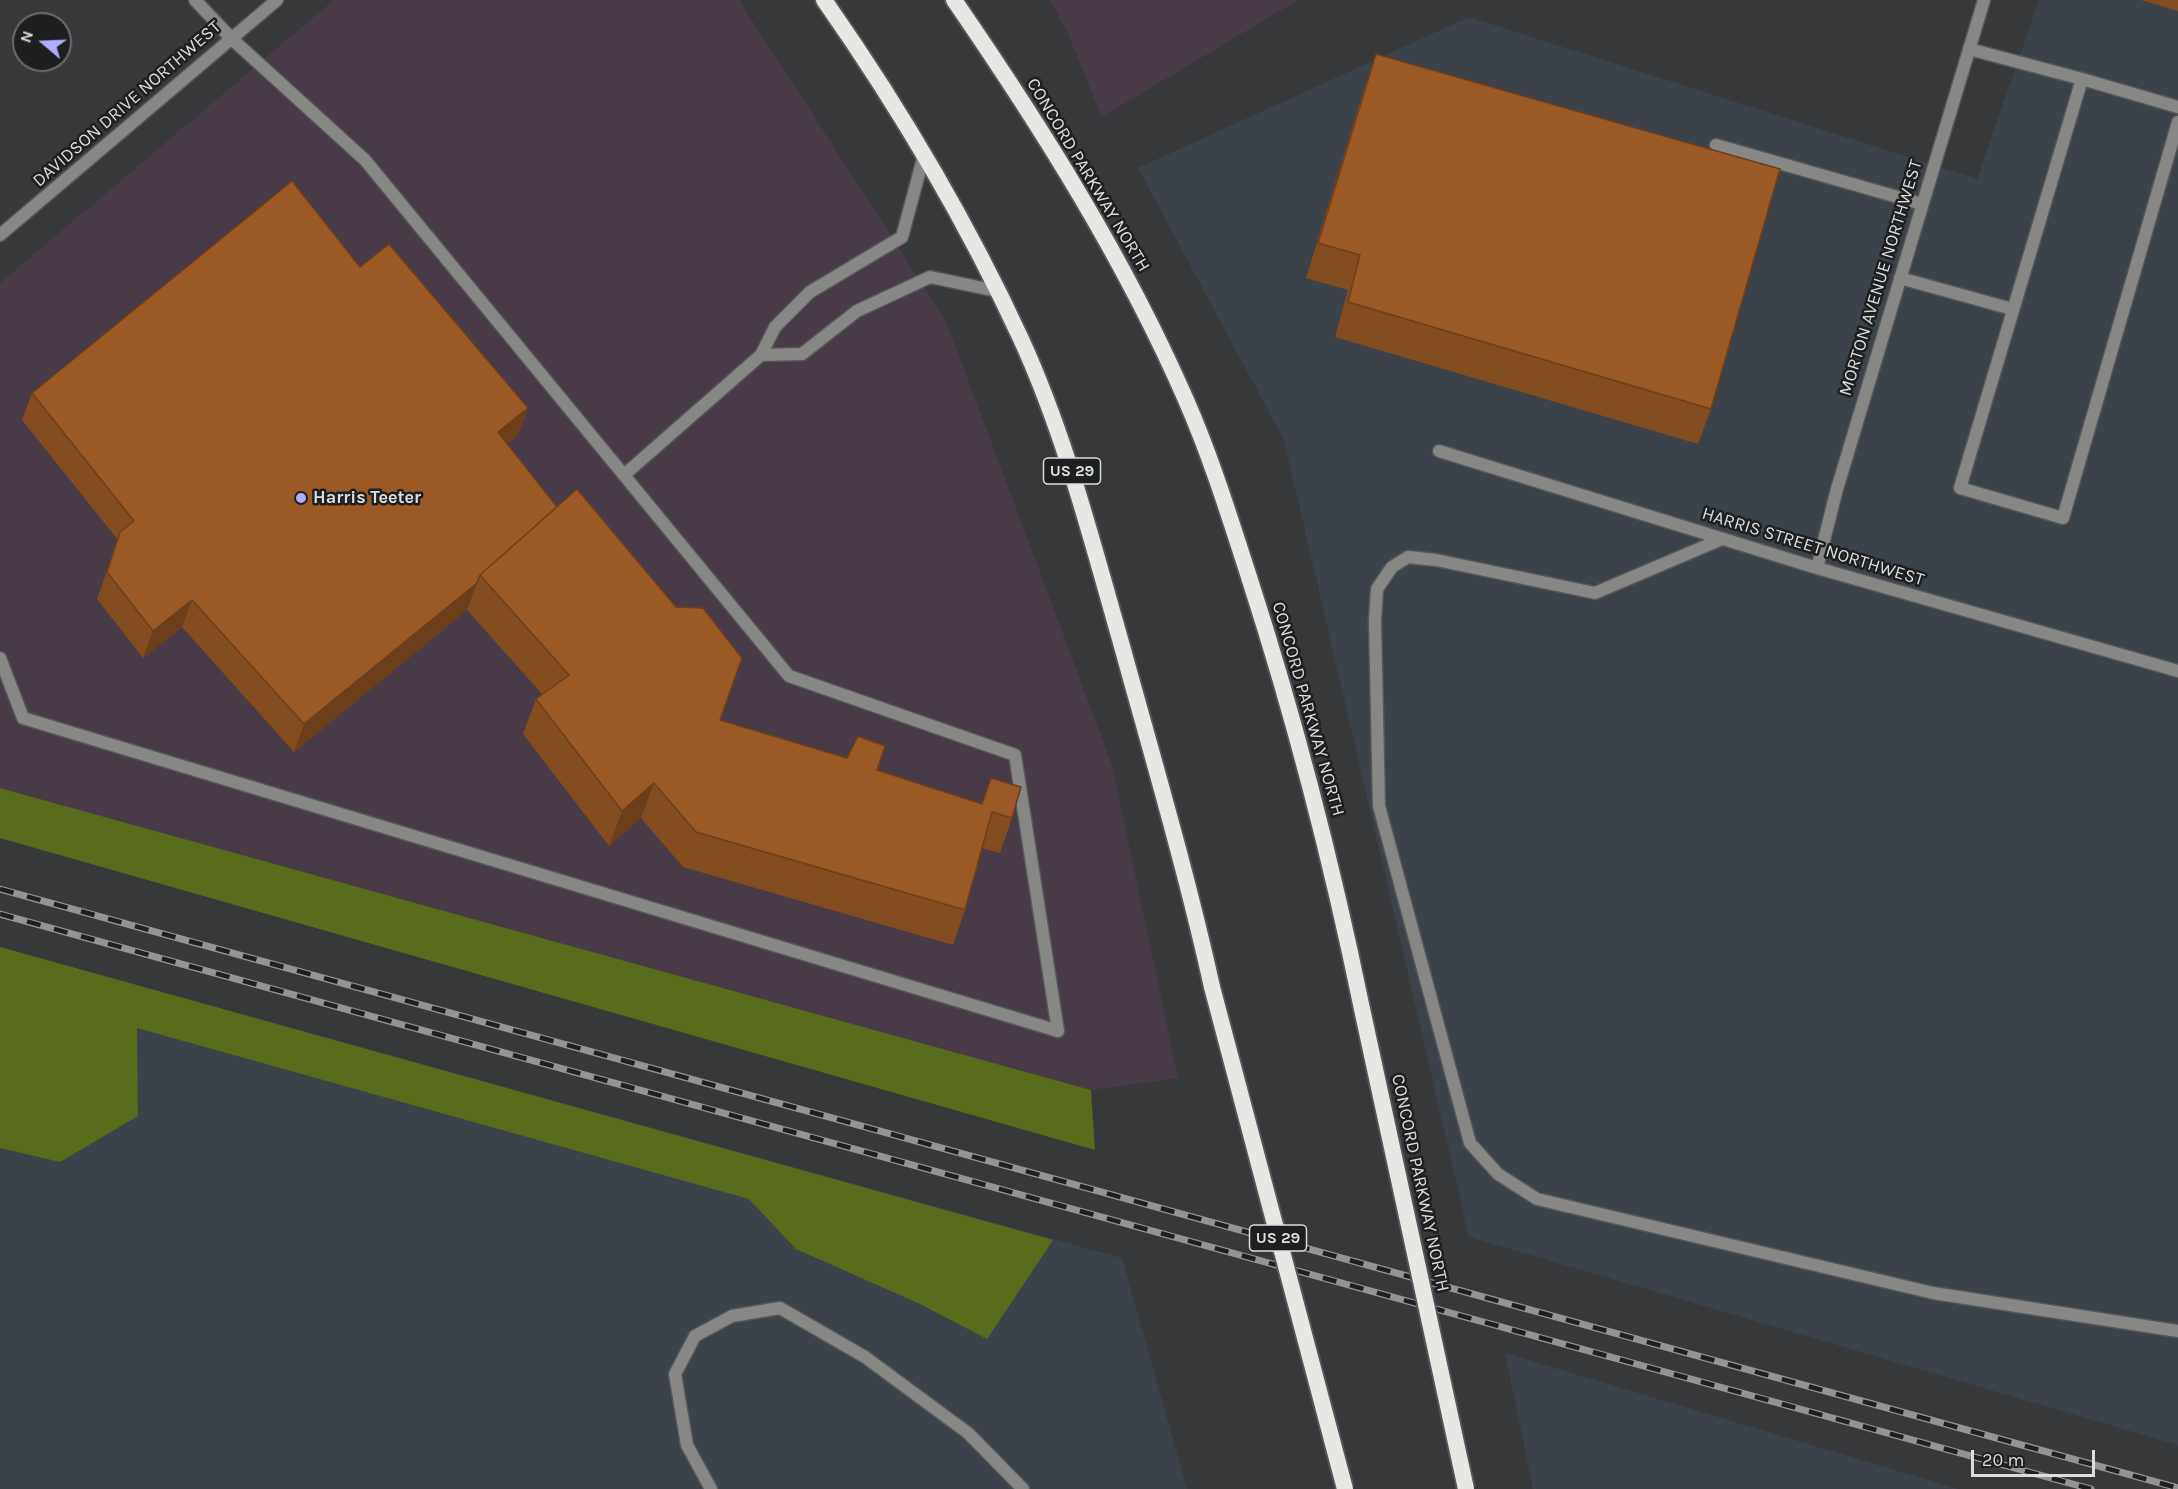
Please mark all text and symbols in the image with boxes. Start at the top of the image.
north arrow [12,12,72,72]
street label: DAVIDSON DRIVE NORTHWEST [28,16,226,192]
street label: CONCORD PARKWAY NORTH [1022,74,1154,276]
street label: MORTON AVENUE NORTHWEST [1835,157,1927,399]
road number: US 29 [1044,458,1100,484]
place label: Harris Teeter [313,487,421,509]
marker: Harris Teeter [294,491,308,505]
street label: HARRIS STREET NORTHWEST [1699,503,1927,591]
street label: CONCORD PARKWAY NORTH [1267,599,1349,819]
street label: CONCORD PARKWAY NORTH [1386,1072,1454,1294]
road number: US 29 [1250,1225,1306,1251]
scale bar [1974,1438,2098,1476]
text: 20 m [1982,1449,2024,1471]

